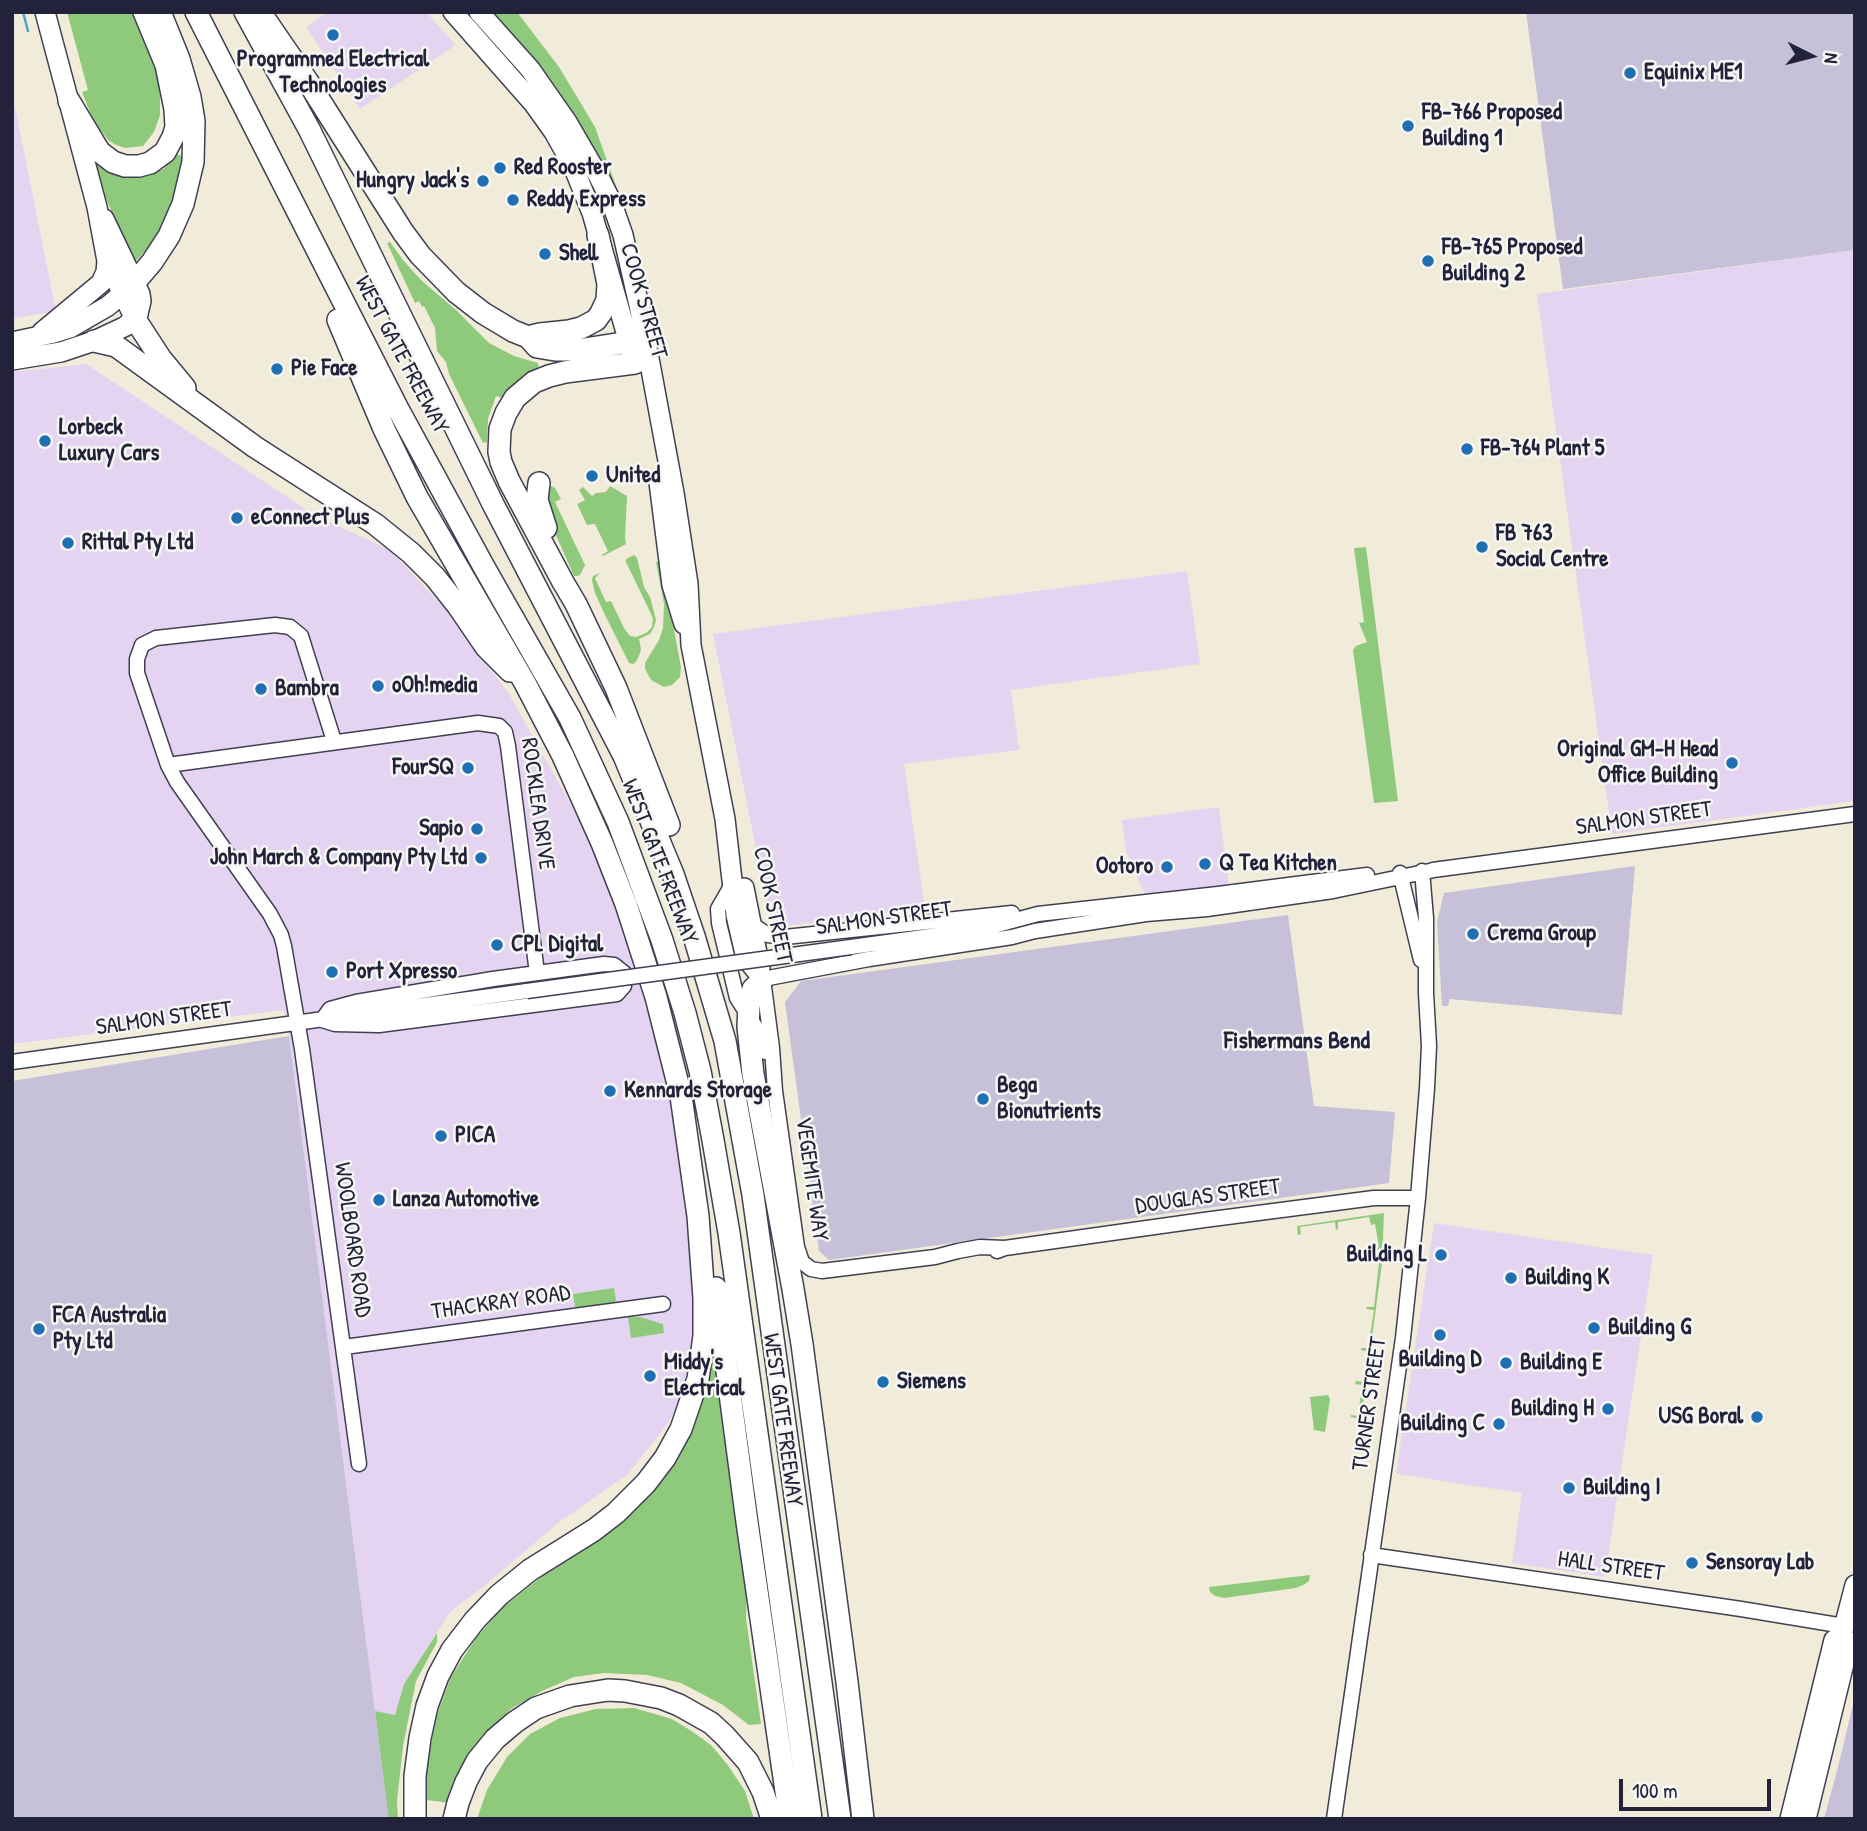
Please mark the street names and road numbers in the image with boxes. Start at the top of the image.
street label: COOK STREET [613,240,673,362]
street label: WEST GATE FREEWAY [348,272,454,438]
street label: ROCKLEA DRIVE [514,736,560,872]
street label: WEST GATE FREEWAY [615,776,703,948]
street label: SALMON STREET [1574,796,1714,842]
street label: COOK STREET [746,844,798,966]
street label: SALMON STREET [814,896,954,942]
street label: SALMON STREET [94,996,234,1042]
street label: VEGEMITE WAY [789,1115,833,1243]
street label: WOOLBOARD ROAD [327,1161,377,1319]
street label: DOUGLAS STREET [1134,1173,1282,1221]
street label: THACKRAY ROAD [430,1280,572,1326]
street label: WEST GATE FREEWAY [756,1332,808,1508]
street label: TURNER STREET [1347,1335,1393,1473]
street label: HALL STREET [1556,1546,1666,1588]

